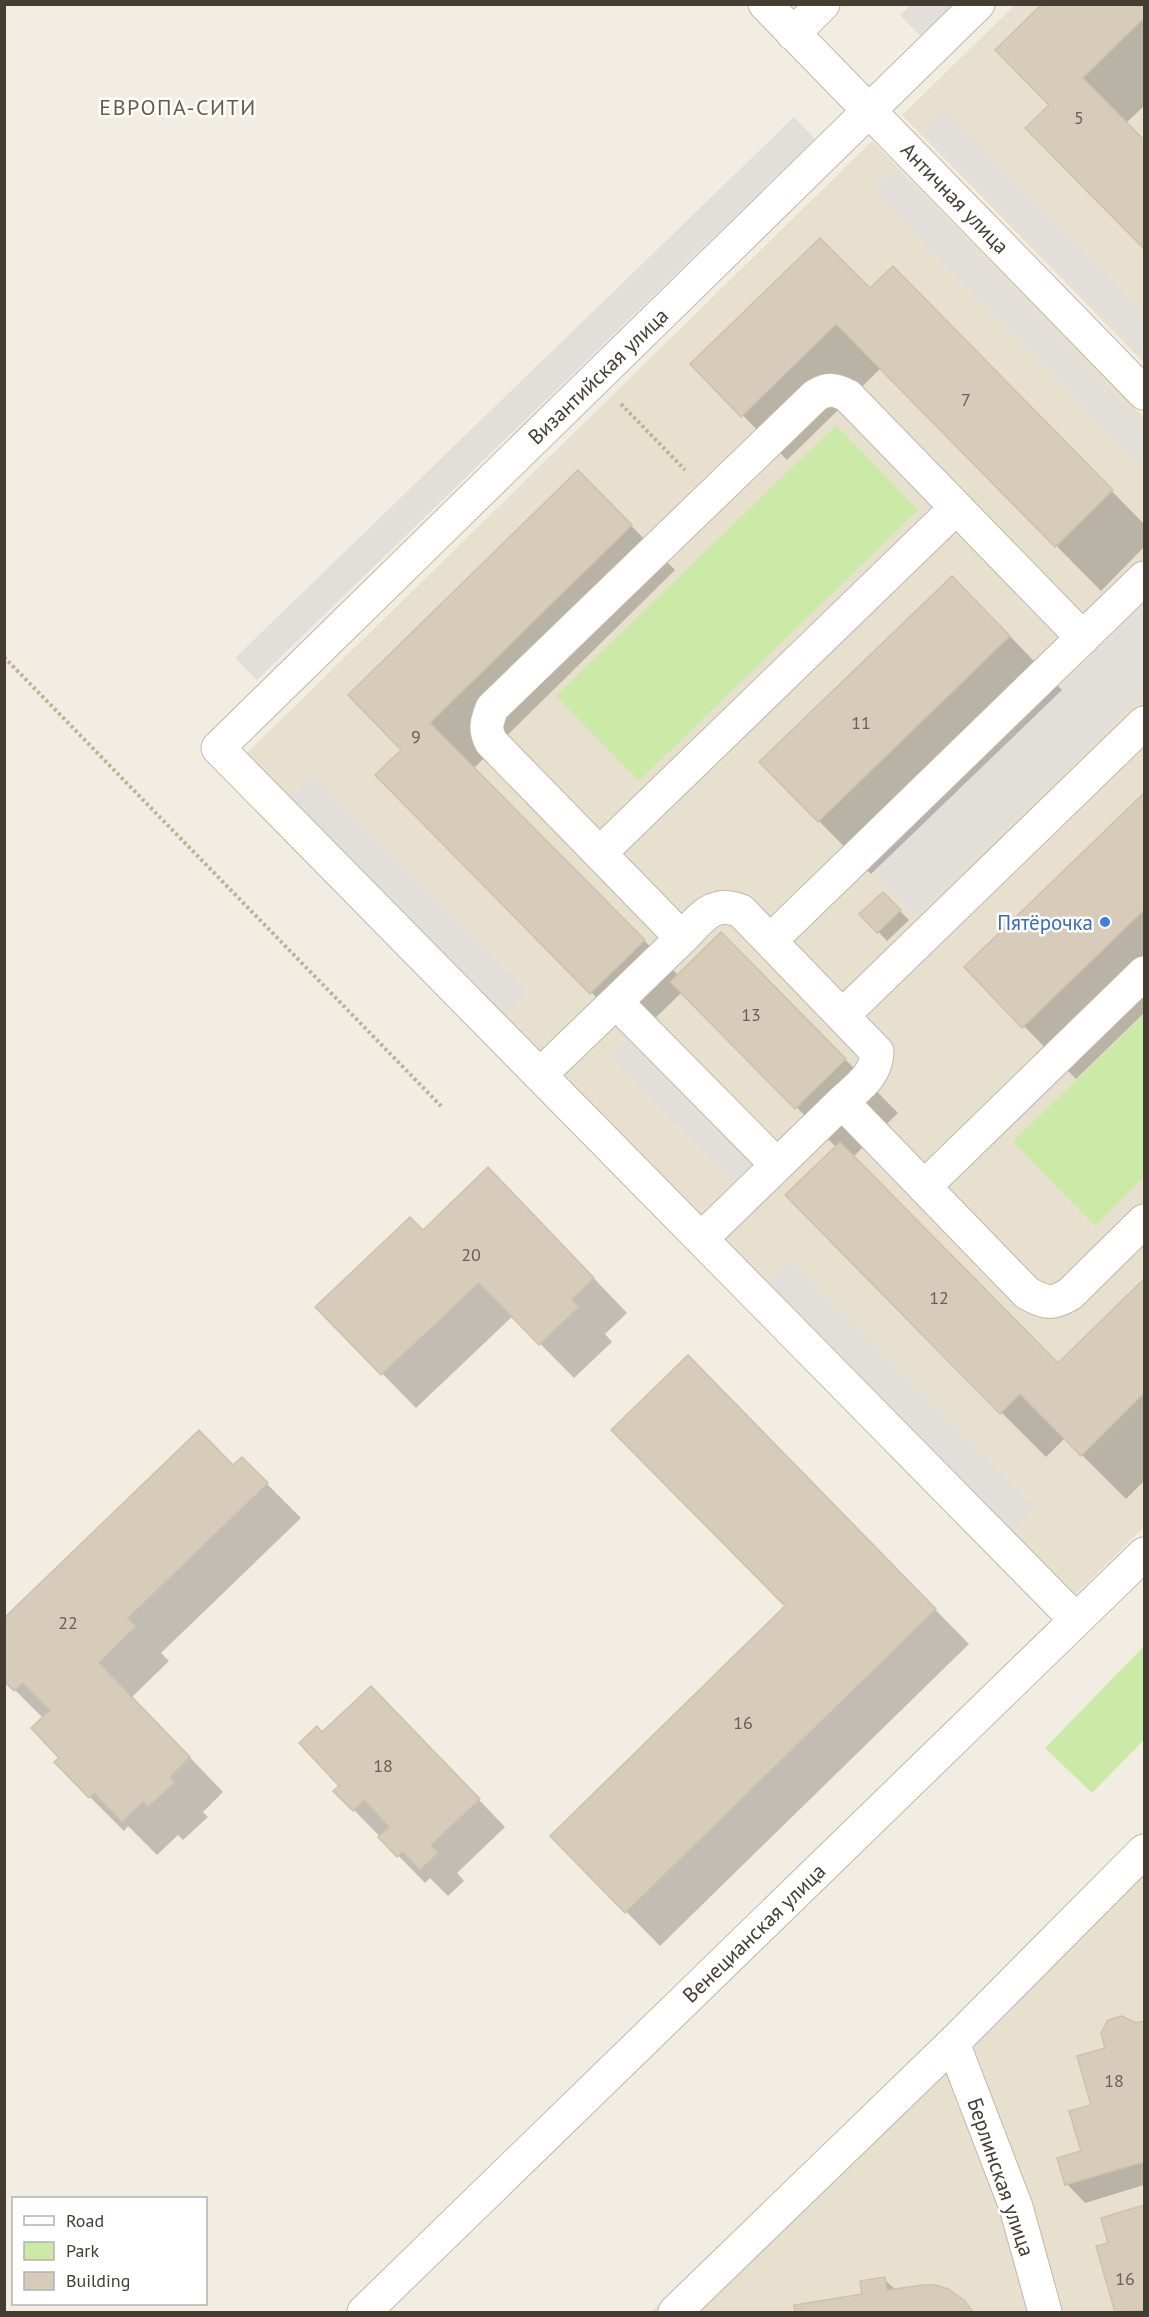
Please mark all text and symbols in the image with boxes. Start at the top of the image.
district label: ЕВРОПА-СИТИ [99,93,257,121]
house number: 5 [1074,106,1084,129]
street label: Античная улица [895,137,1015,259]
street label: Византийская улица [522,302,674,450]
house number: 7 [961,388,971,411]
house number: 11 [851,711,871,734]
house number: 9 [411,725,421,748]
place label: Пятёрочка [997,909,1093,936]
marker: Пятёрочка [1098,915,1112,929]
house number: 13 [741,1003,761,1026]
house number: 20 [461,1243,481,1266]
house number: 12 [929,1286,949,1309]
house number: 22 [58,1611,78,1634]
house number: 16 [733,1711,753,1734]
house number: 18 [373,1754,393,1777]
street label: Венецианская улица [677,1858,831,2008]
house number: 18 [1104,2069,1124,2092]
street label: Берлинская улица [961,2094,1041,2260]
legend [12,2197,207,2305]
text: Road [66,2209,104,2232]
text: Park [66,2239,99,2262]
house number: 16 [1115,2267,1135,2290]
text: Building [66,2269,130,2292]

